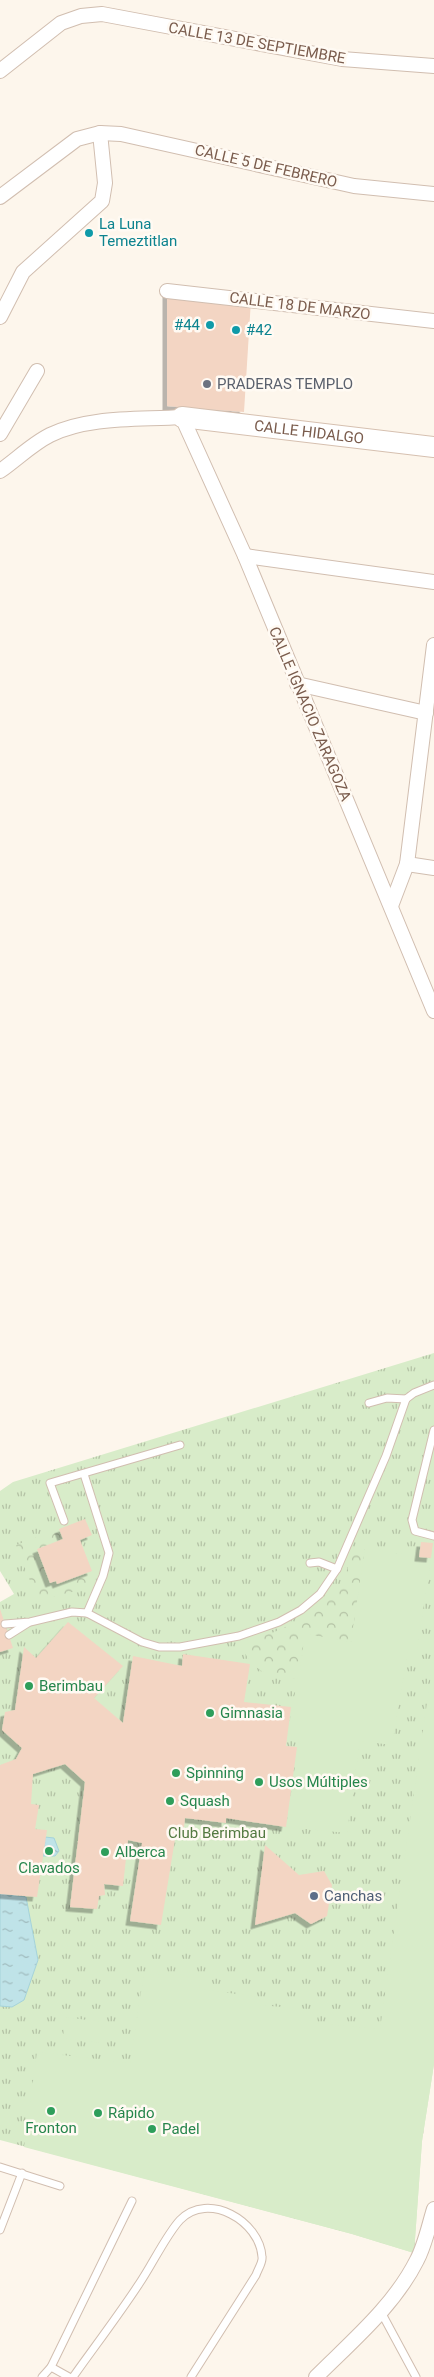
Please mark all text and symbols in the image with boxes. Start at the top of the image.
street label: CALLE 13 DE SEPTIEMBRE [167,19,347,68]
street label: CALLE 5 DE FEBRERO [193,141,339,191]
place label: La Luna Temeztitlan [99,215,177,250]
marker: La Luna Temeztitlan [83,227,95,239]
street label: CALLE 18 DE MARZO [228,288,372,324]
place label: #44 [174,316,201,334]
marker: #44 [204,319,216,331]
place label: #42 [246,321,272,339]
marker: #42 [230,324,242,336]
place label: PRADERAS TEMPLO [217,375,353,393]
marker: PRADERAS TEMPLO [201,378,213,390]
street label: CALLE HIDALGO [253,417,365,448]
street label: CALLE IGNACIO ZARAGOZA [265,624,355,804]
place label: Berimbau [39,1677,103,1695]
marker: Berimbau [23,1680,35,1692]
place label: Gimnasia [220,1704,283,1722]
marker: Gimnasia [204,1707,216,1719]
place label: Spinning [186,1764,244,1782]
marker: Spinning [170,1767,182,1779]
place label: Usos Múltiples [269,1773,368,1791]
marker: Usos Múltiples [253,1776,265,1788]
place label: Squash [180,1792,230,1810]
marker: Squash [164,1795,176,1807]
park label: Club Berimbau [168,1824,266,1842]
place label: Alberca [115,1843,166,1861]
marker: Clavados [43,1845,55,1857]
marker: Alberca [99,1846,111,1858]
place label: Clavados [18,1859,80,1877]
place label: Canchas [324,1887,382,1905]
marker: Canchas [308,1890,320,1902]
place label: Rápido [108,2104,155,2122]
marker: Fronton [45,2105,57,2117]
marker: Rápido [92,2107,104,2119]
place label: Fronton [25,2119,77,2137]
place label: Padel [162,2120,200,2138]
marker: Padel [146,2123,158,2135]

